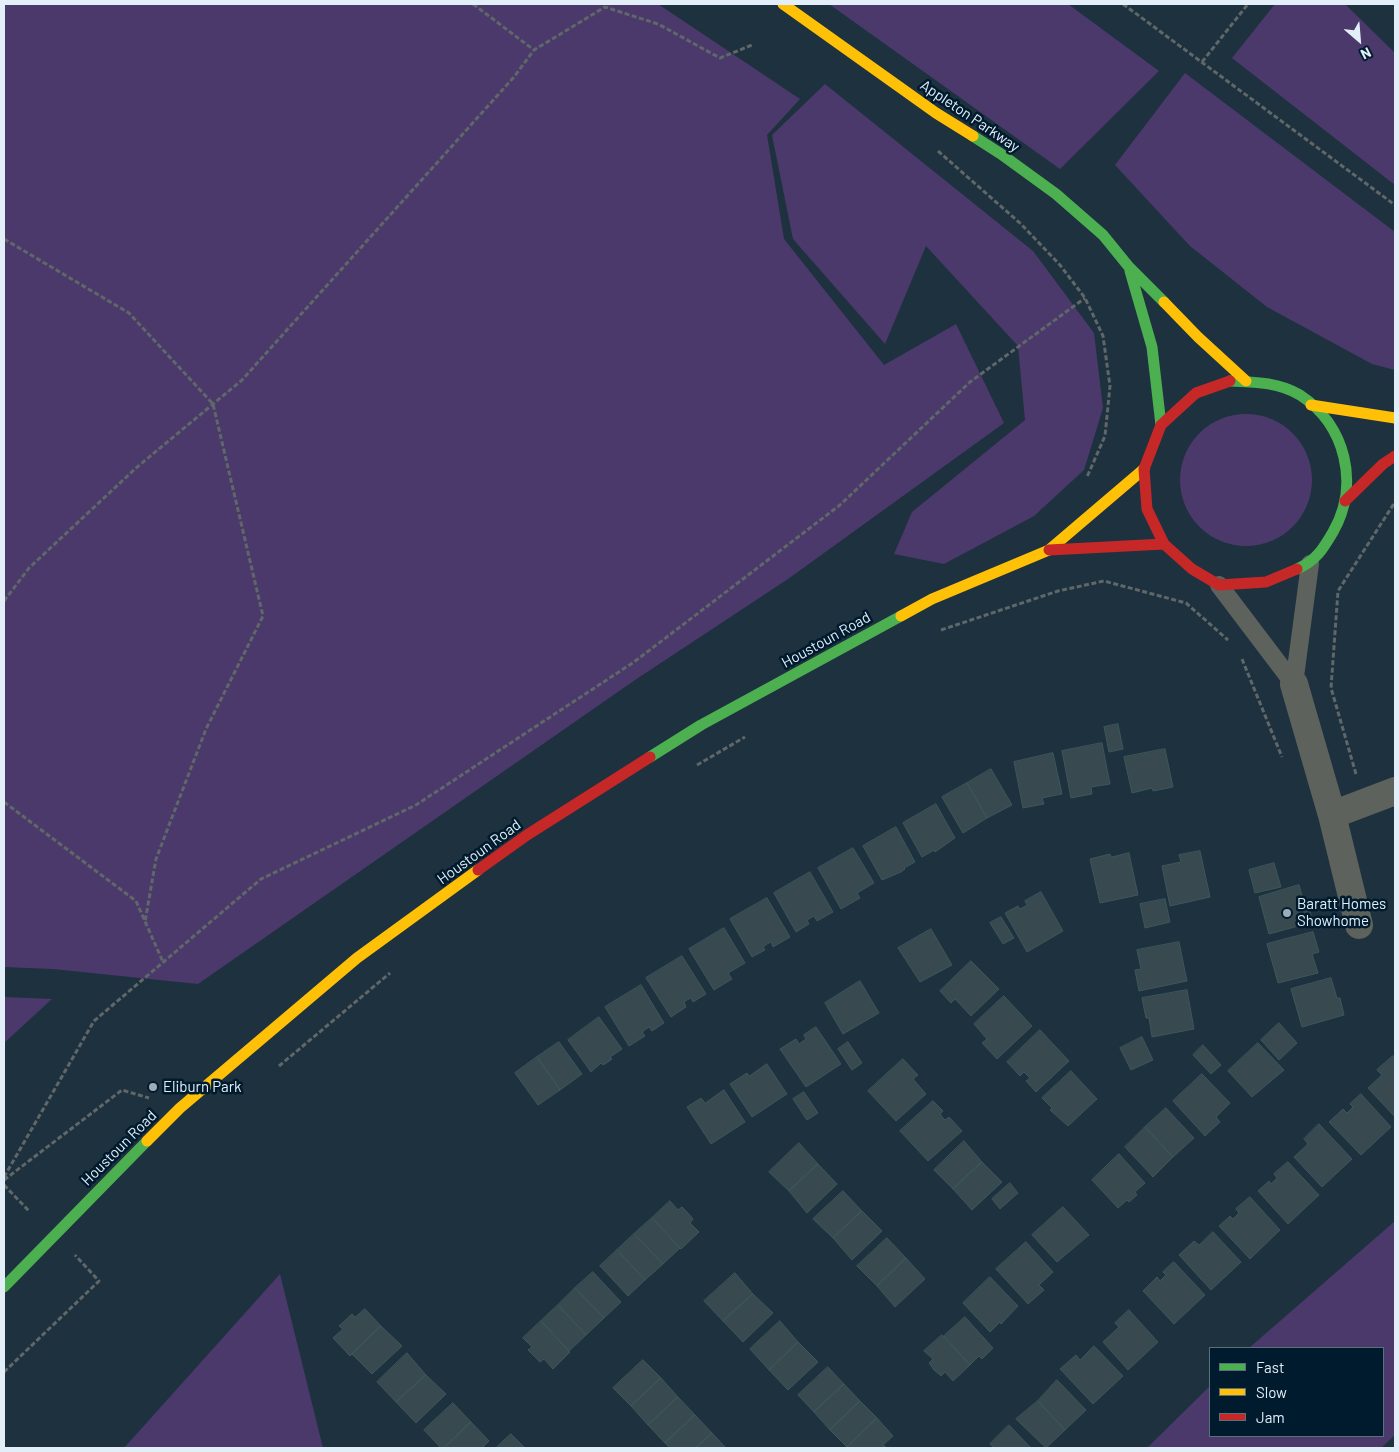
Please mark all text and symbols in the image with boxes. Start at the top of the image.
north arrow [1334,15,1384,65]
text: N [1358,44,1374,63]
street label: Appleton Parkway [917,76,1023,156]
street label: Houstoun Road [778,608,874,672]
street label: Houstoun Road [434,816,524,888]
place label: Baratt Homes Showhome [1297,895,1386,930]
marker: Baratt Homes Showhome [1281,907,1293,919]
place label: Eliburn Park [163,1078,242,1096]
marker: Eliburn Park [147,1081,159,1093]
street label: Houstoun Road [78,1107,160,1189]
legend [1209,1347,1384,1437]
text: Fast [1256,1358,1284,1376]
text: Slow [1256,1383,1287,1401]
text: Jam [1256,1408,1285,1426]

